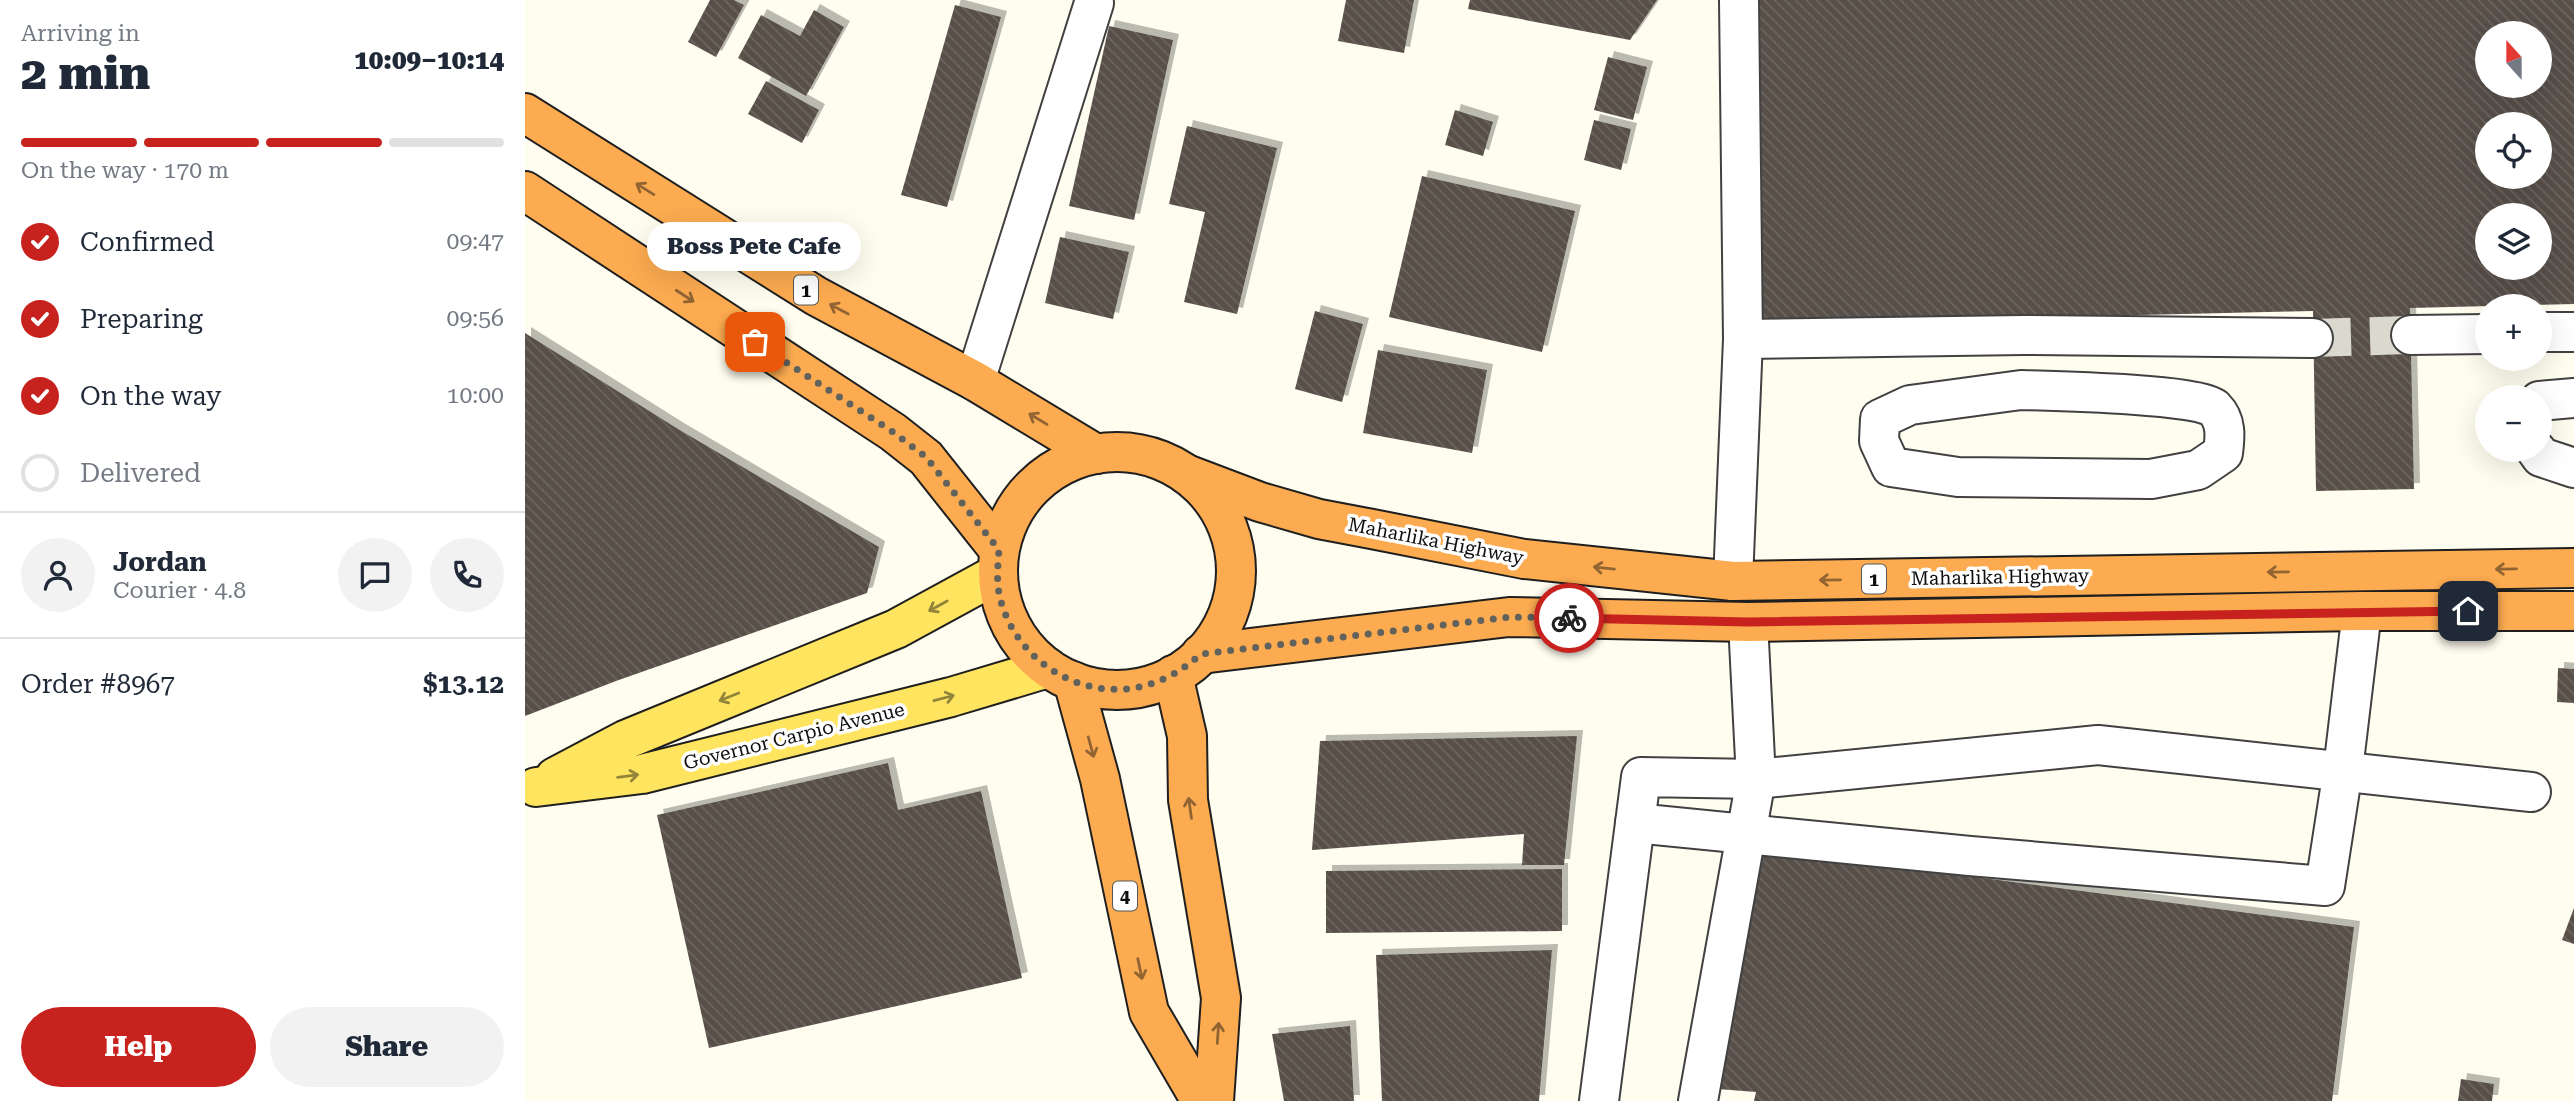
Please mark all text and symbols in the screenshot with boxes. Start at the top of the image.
text: Arriving in [21,20,140,47]
north arrow [2475,21,2551,98]
map controls [2475,21,2552,462]
text: 10:09–10:14 [354,45,504,75]
text: 2 min [21,46,150,100]
button: locate [2475,112,2552,189]
text: On the way · 170 m [21,157,229,184]
one-way arrow [636,181,656,195]
button: layers [2475,203,2552,280]
icon: check [21,223,59,261]
callout: Boss Pete Cafe [648,223,862,272]
text: Confirmed [80,227,215,257]
text: 09:47 [447,228,504,255]
text: Boss Pete Cafe [667,233,841,260]
road number: 1 [794,276,818,304]
one-way arrow [674,289,694,303]
button: + [2475,294,2552,371]
icon: check [21,300,59,338]
one-way arrow [829,301,849,315]
text: Preparing [80,304,203,334]
text: 09:56 [447,305,504,332]
pin [725,312,785,372]
icon: bag [736,323,774,361]
icon: check [21,377,59,415]
text: On the way [80,381,221,411]
text: 10:00 [447,382,504,409]
button: − [2475,385,2552,462]
one-way arrow [1028,412,1048,426]
text: Delivered [80,458,201,488]
street label: Maharlika Highway [1346,513,1526,569]
button: person [21,538,95,612]
button: chat [338,538,412,612]
button: phone [430,538,504,612]
text: Jordan [113,547,207,577]
one-way arrow [1593,561,1615,574]
one-way arrow [2495,562,2518,576]
road number: 1 [1862,564,1886,594]
street label: Maharlika Highway [1911,564,2090,590]
one-way arrow [2267,566,2290,579]
one-way arrow [1819,573,1842,587]
text: Courier · 4.8 [113,577,246,604]
pin [2438,581,2498,641]
courier [1534,583,1604,653]
icon: home [2449,592,2487,630]
icon: bike [1550,599,1588,637]
one-way arrow [928,600,948,614]
text: Order #8967 [21,669,175,699]
text: $13.12 [423,669,504,699]
one-way arrow [933,691,955,704]
one-way arrow [719,692,741,705]
street label: Governor Carpio Avenue [681,697,907,775]
one-way arrow [1085,735,1098,758]
one-way arrow [617,770,639,783]
one-way arrow [1183,797,1196,820]
road number: 4 [1113,882,1137,911]
one-way arrow [1133,957,1147,980]
button: Help [21,1007,256,1087]
button: Share [270,1007,504,1087]
one-way arrow [1212,1022,1225,1045]

